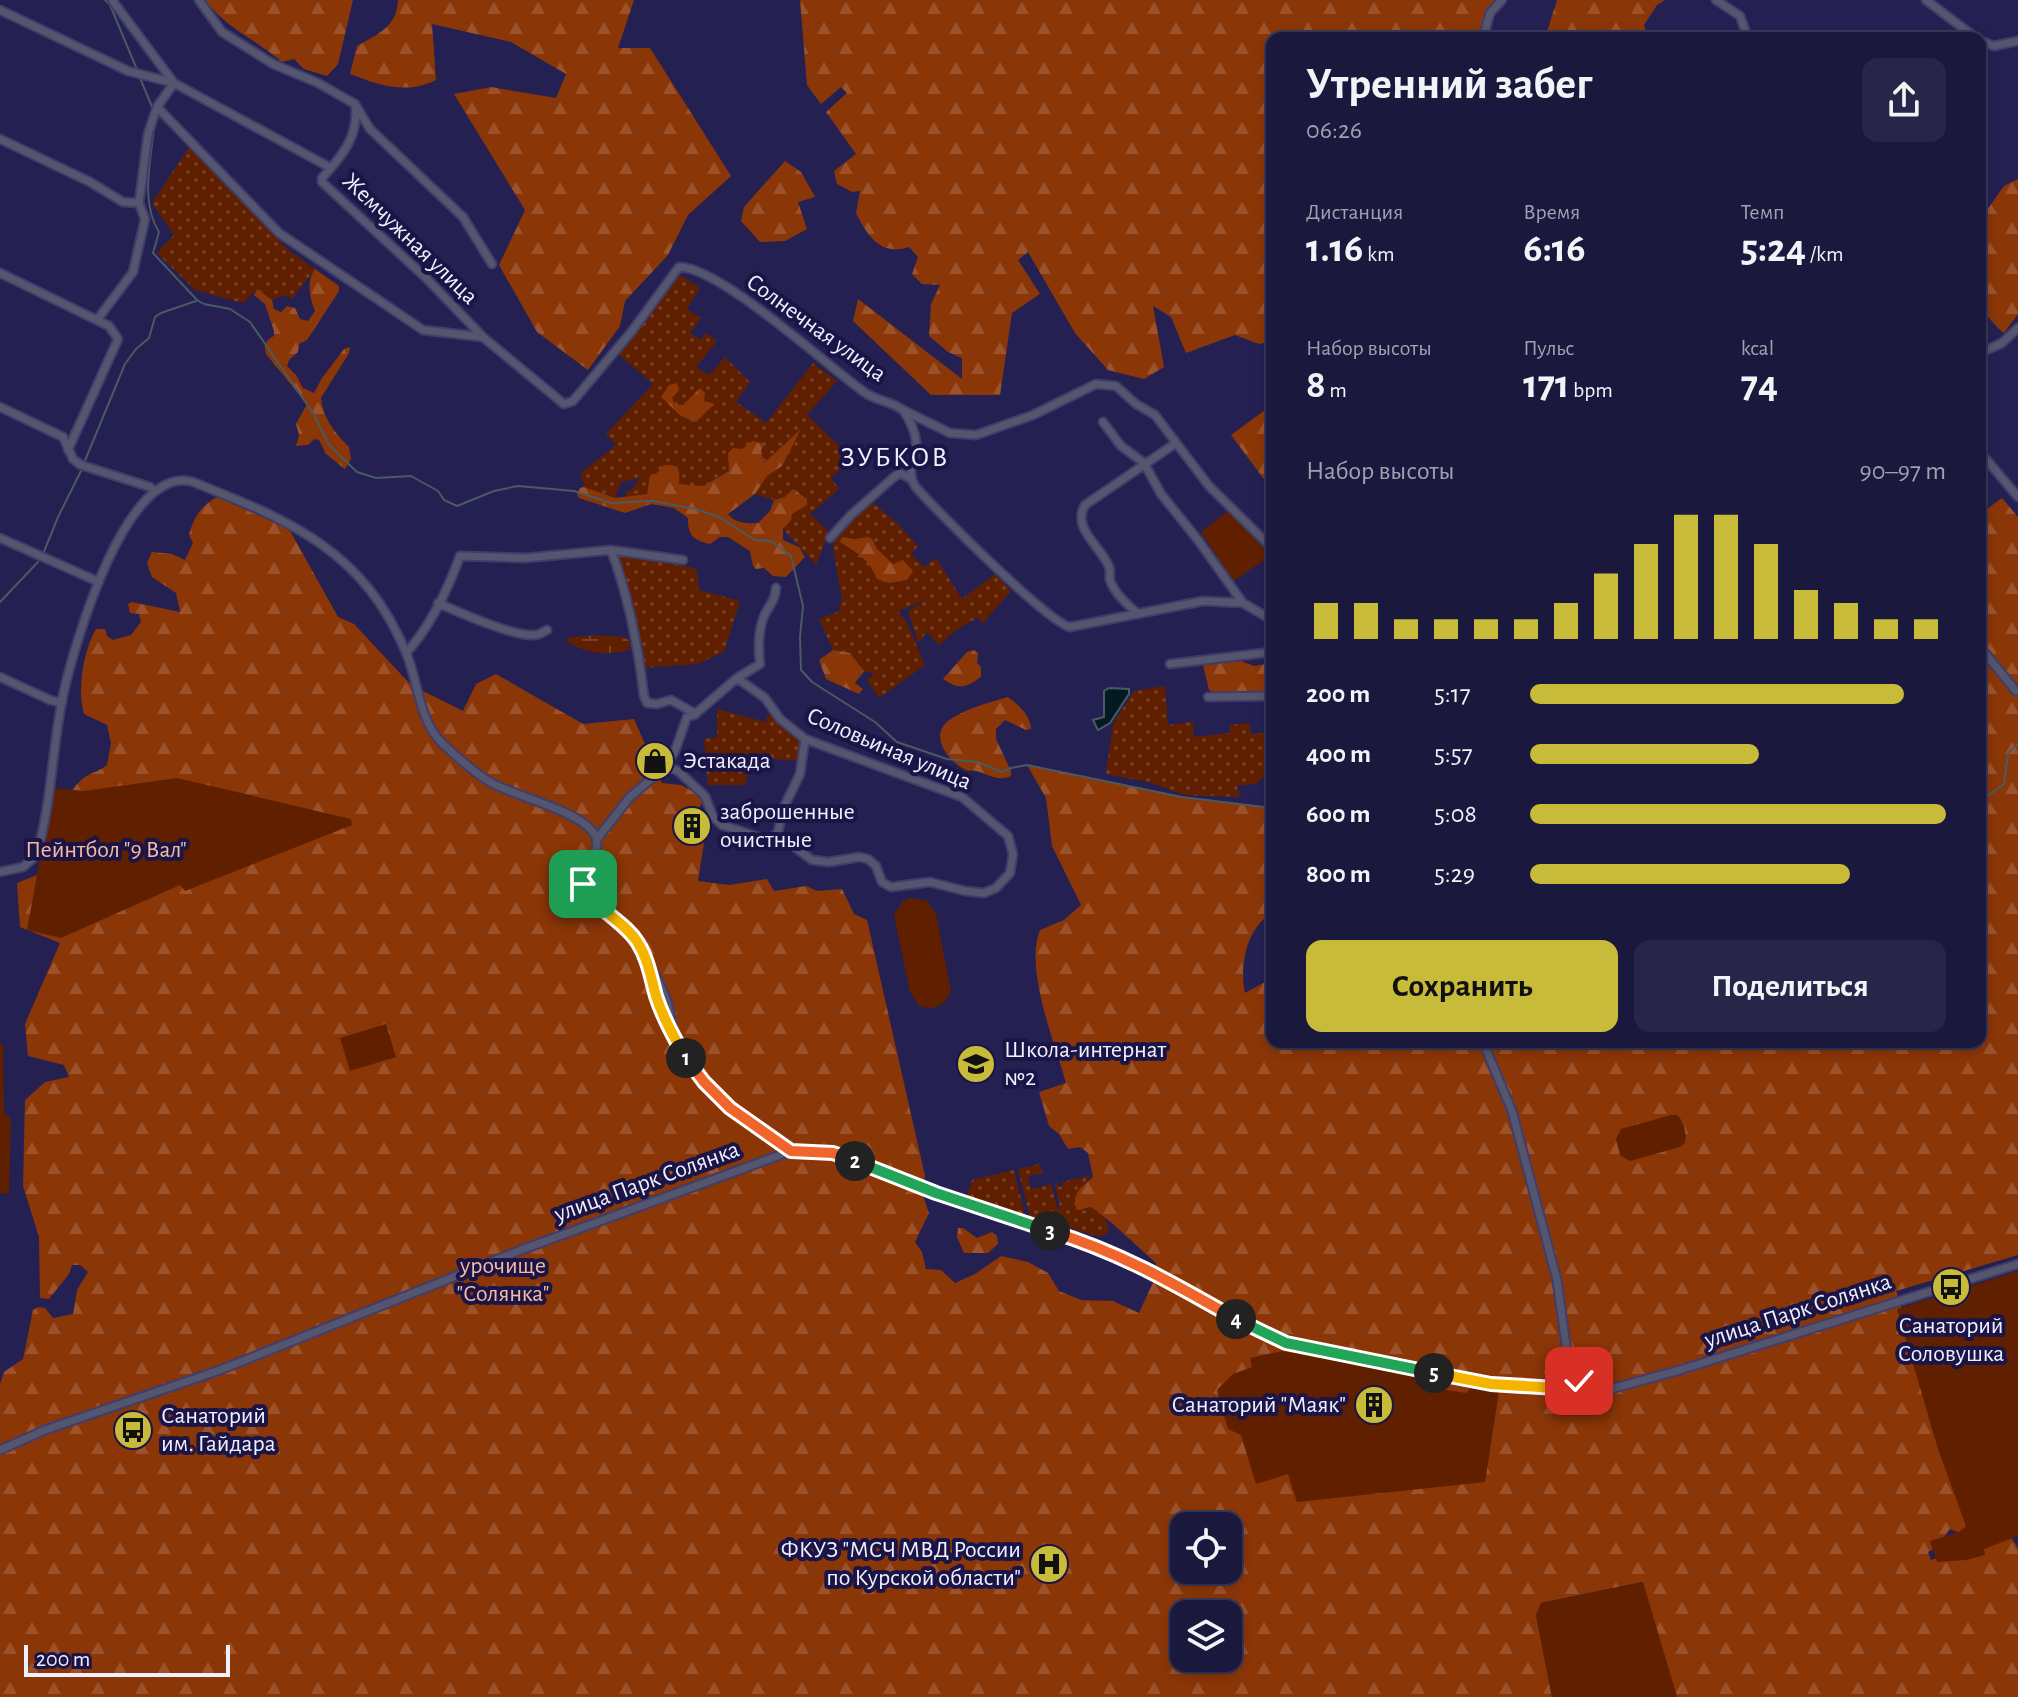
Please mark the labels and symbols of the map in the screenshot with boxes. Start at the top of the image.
street label: Жемчужная улица [338,169,482,309]
street label: Солнечная улица [742,270,890,386]
district label: ЗУБКОВ [841,444,949,472]
street label: Соловьиная улица [803,704,975,794]
shop icon: Эстакада [634,740,676,782]
place label: Эстакада [683,749,771,773]
place label: заброшенные очистные [720,800,855,852]
building icon: заброшенные очистные [671,805,713,847]
park label: Пейнтбол "9 Вал" [25,838,187,862]
pin [549,850,617,918]
pin: 1 [666,1038,706,1078]
place label: Школа-интернат №2 [1004,1038,1167,1090]
school or university icon: Школа-интернат №2 [955,1043,997,1085]
street label: улица Парк Солянка [550,1137,743,1227]
pin: 2 [835,1141,875,1181]
pin: 3 [1030,1211,1070,1251]
park label: урочище "Солянка" [457,1254,549,1306]
bus stop icon: Санаторий Соловушка [1930,1266,1972,1308]
street label: улица Парк Солянка [1701,1269,1894,1353]
pin: 4 [1216,1299,1256,1339]
place label: Санаторий Соловушка [1898,1314,2004,1366]
pin [1545,1347,1613,1415]
pin: 5 [1414,1353,1454,1393]
building icon: Санаторий "Маяк" [1353,1384,1395,1426]
place label: Санаторий "Маяк" [1172,1393,1346,1417]
place label: Санаторий им. Гайдара [161,1404,276,1456]
bus stop icon: Санаторий им. Гайдара [112,1409,154,1451]
place label: ФКУЗ "МСЧ МВД России по Курской области" [781,1538,1021,1590]
hospital icon: ФКУЗ "МСЧ МВД России по Курской области" [1028,1543,1070,1585]
scale bar [24,1641,230,1677]

